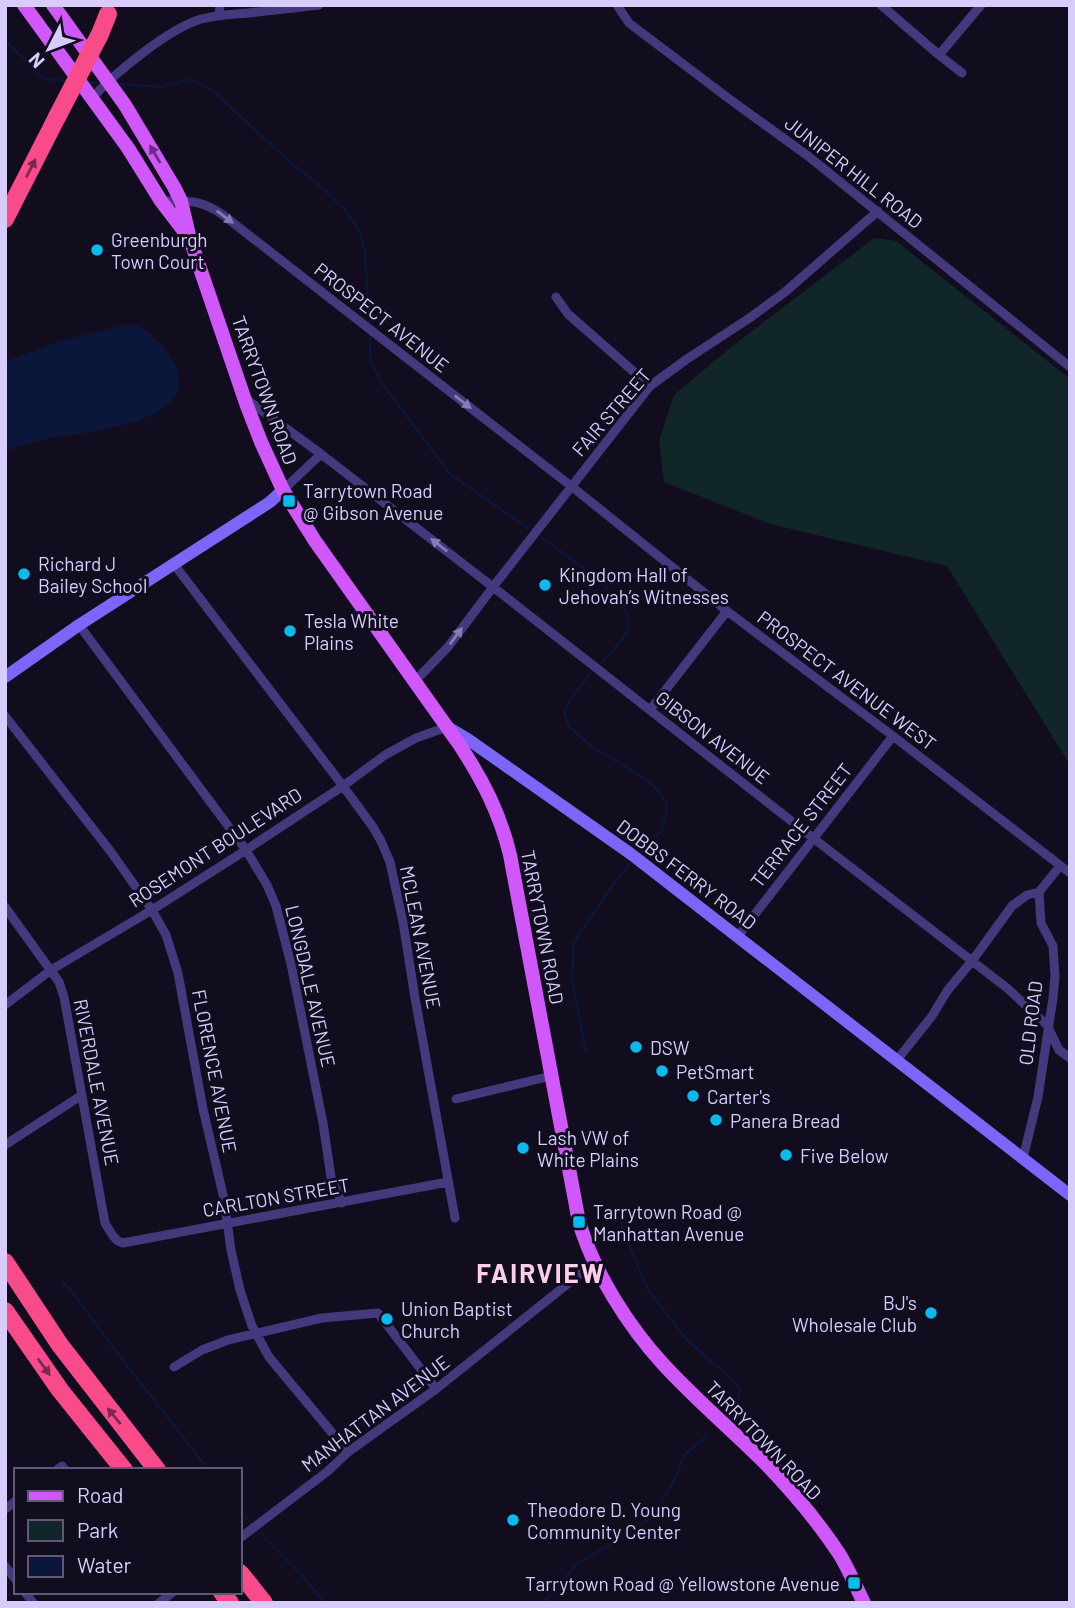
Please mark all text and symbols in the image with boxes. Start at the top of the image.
north arrow [14,14,84,84]
text: N [23,48,49,73]
street label: JUNIPER HILL ROAD [780,111,928,233]
one-way arrow [149,144,161,163]
one-way arrow [26,158,37,178]
one-way arrow [216,209,234,224]
place label: Greenburgh Town Court [111,228,208,273]
marker: Greenburgh Town Court [89,242,105,258]
street label: PROSPECT AVENUE [310,257,454,377]
street label: TARRYTOWN ROAD [227,313,303,467]
street label: FAIR STREET [567,363,655,461]
one-way arrow [453,394,471,409]
place label: Tarrytown Road @ Gibson Avenue [303,479,443,524]
marker: Tarrytown Road @ Gibson Avenue [281,493,297,509]
one-way arrow [429,538,448,552]
place label: Richard J Bailey School [38,552,147,597]
place label: Kingdom Hall of Jehovah’s Witnesses [559,563,729,608]
marker: Richard J Bailey School [16,566,32,582]
marker: Kingdom Hall of Jehovah’s Witnesses [537,577,553,593]
street label: PROSPECT AVENUE WEST [753,605,941,755]
place label: Tesla White Plains [304,609,399,654]
marker: Tesla White Plains [282,623,298,639]
one-way arrow [449,627,463,645]
street label: GIBSON AVENUE [652,686,774,788]
street label: TERRACE STREET [745,758,857,892]
street label: ROSEMONT BOULEVARD [124,782,306,912]
street label: DOBBS FERRY ROAD [613,814,761,934]
street label: TARRYTOWN ROAD [517,848,569,1006]
street label: MCLEAN AVENUE [396,863,446,1011]
street label: LONGDALE AVENUE [281,903,341,1069]
street label: OLD ROAD [1013,979,1047,1067]
street label: FLORENCE AVENUE [188,987,242,1155]
street label: RIVERDALE AVENUE [70,997,124,1167]
place label: DSW [650,1036,690,1059]
marker: DSW [628,1039,644,1055]
place label: PetSmart [676,1060,754,1083]
marker: PetSmart [654,1063,670,1079]
place label: Carter's [707,1085,771,1108]
marker: Carter's [685,1088,701,1104]
place label: Panera Bread [730,1109,840,1132]
marker: Panera Bread [708,1112,724,1128]
place label: Lash VW of White Plains [537,1126,639,1171]
marker: Lash VW of White Plains [515,1140,531,1156]
place label: Five Below [800,1144,889,1167]
marker: Five Below [778,1147,794,1163]
street label: CARLTON STREET [201,1173,351,1221]
place label: Tarrytown Road @ Manhattan Avenue [593,1200,744,1245]
marker: Tarrytown Road @ Manhattan Avenue [571,1214,587,1230]
district label: FAIRVIEW [476,1257,606,1288]
place label: BJ's Wholesale Club [792,1291,917,1336]
place label: Union Baptist Church [401,1297,513,1342]
marker: BJ's Wholesale Club [923,1305,939,1321]
marker: Union Baptist Church [379,1311,395,1327]
street label: MANHATTAN AVENUE [297,1350,453,1476]
one-way arrow [37,1358,51,1377]
street label: TARRYTOWN ROAD [701,1376,827,1504]
one-way arrow [107,1408,122,1426]
legend [14,1468,242,1594]
text: Road [77,1482,123,1507]
place label: Theodore D. Young Community Center [527,1498,681,1543]
marker: Theodore D. Young Community Center [505,1512,521,1528]
text: Park [77,1517,118,1542]
text: Water [77,1552,132,1577]
place label: Tarrytown Road @ Yellowstone Avenue [525,1572,840,1595]
marker: Tarrytown Road @ Yellowstone Avenue [846,1575,862,1591]

